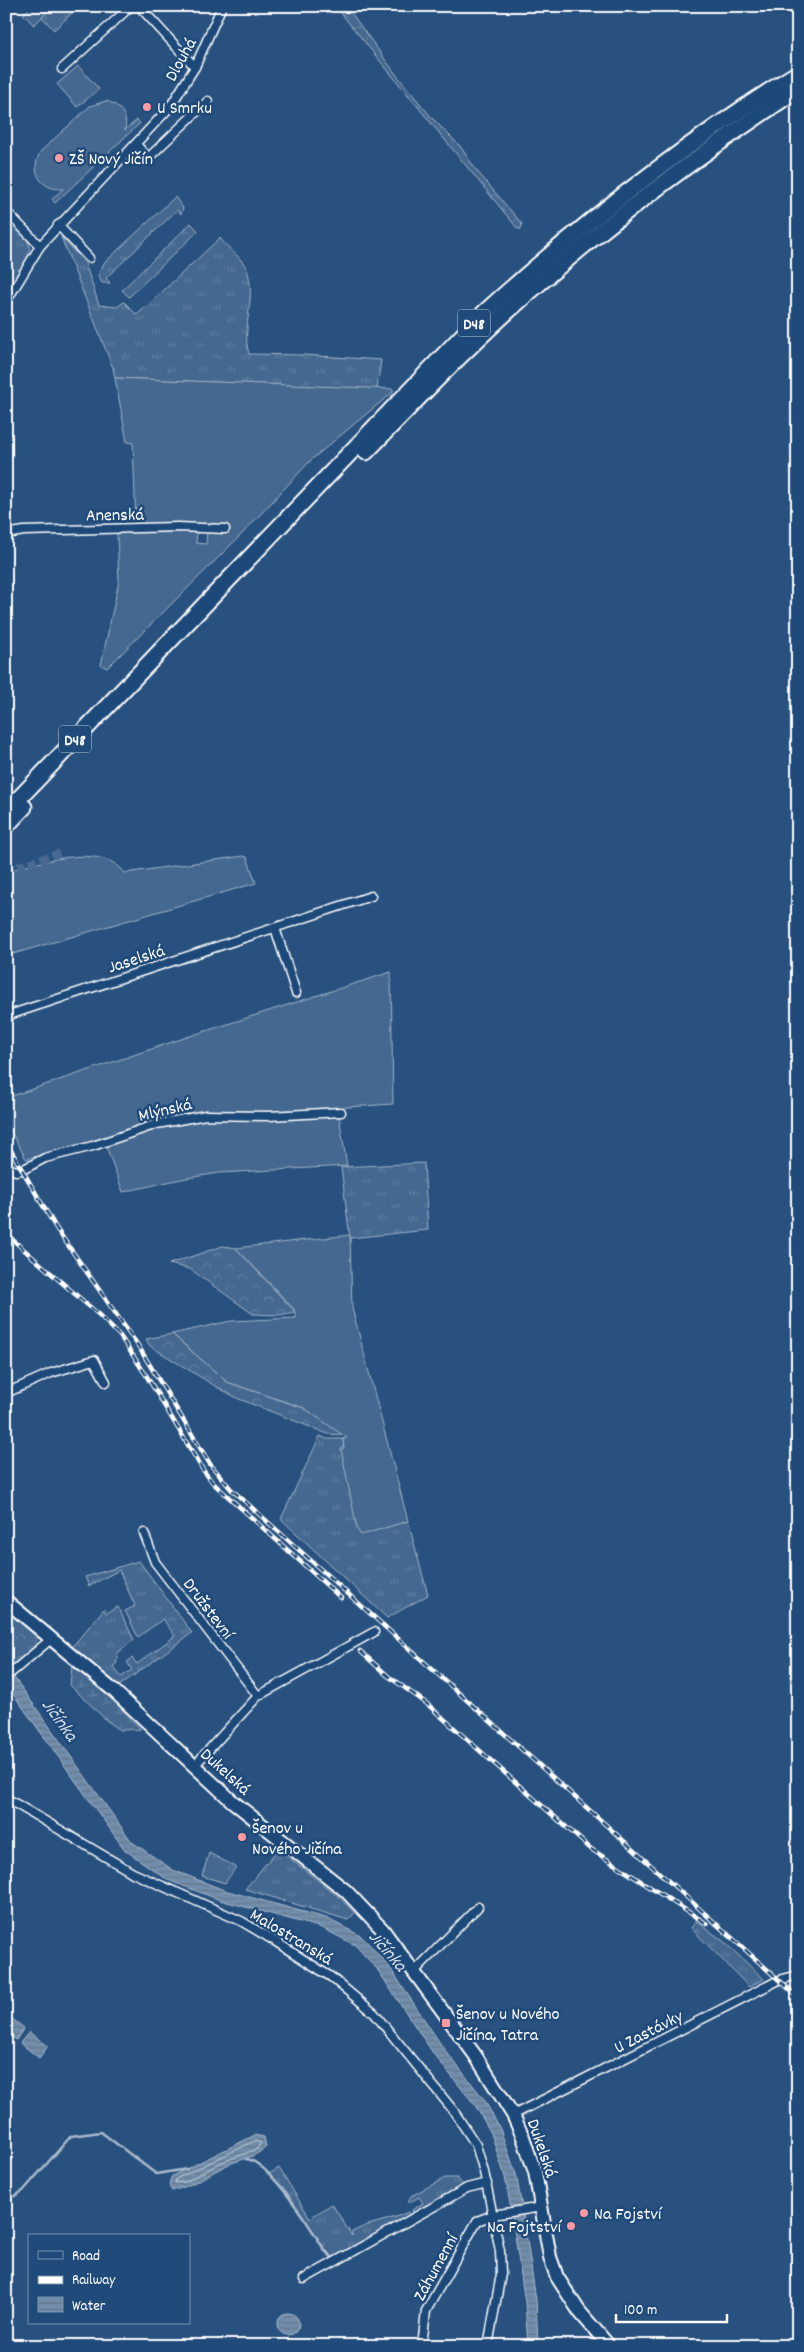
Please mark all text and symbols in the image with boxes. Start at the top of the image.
street label: Dlouhá [160,34,204,87]
place label: U Smrku [157,97,212,122]
marker: U Smrku [141,101,153,113]
place label: ZŠ Nový Jičín [69,148,153,173]
marker: ZŠ Nový Jičín [53,152,65,164]
road number: D48 [458,309,490,336]
street label: Anenská [86,503,144,530]
road number: D48 [59,726,91,752]
street label: Jaselská [105,939,169,981]
street label: Mlýnská [136,1093,195,1130]
street label: Družstevní [176,1574,239,1647]
water label: Jičínka [33,1694,84,1749]
street label: Dukelská [193,1743,255,1802]
place label: Šenov u Nového Jičína [252,1817,342,1863]
marker: Šenov u Nového Jičína [236,1831,248,1843]
street label: Malostranská [244,1904,337,1973]
water label: Jičínka [361,1926,413,1980]
place label: Šenov u Nového Jičína, Tatra [456,2003,560,2049]
street label: U Zastávky [610,2005,689,2061]
marker: Šenov u Nového Jičína, Tatra [440,2017,452,2029]
street label: Dukelská [519,2116,562,2182]
place label: Na Fojství [594,2203,663,2228]
marker: Na Fojství [578,2207,590,2219]
place label: Na Fojtství [487,2216,563,2241]
marker: Na Fojtství [565,2220,577,2232]
street label: Záhumenní [409,2229,467,2306]
legend [28,2234,190,2324]
text: Road [72,2246,100,2268]
text: Railway [72,2270,116,2292]
scale bar [616,2292,728,2324]
text: Water [72,2296,106,2318]
text: 100 m [624,2300,657,2322]

